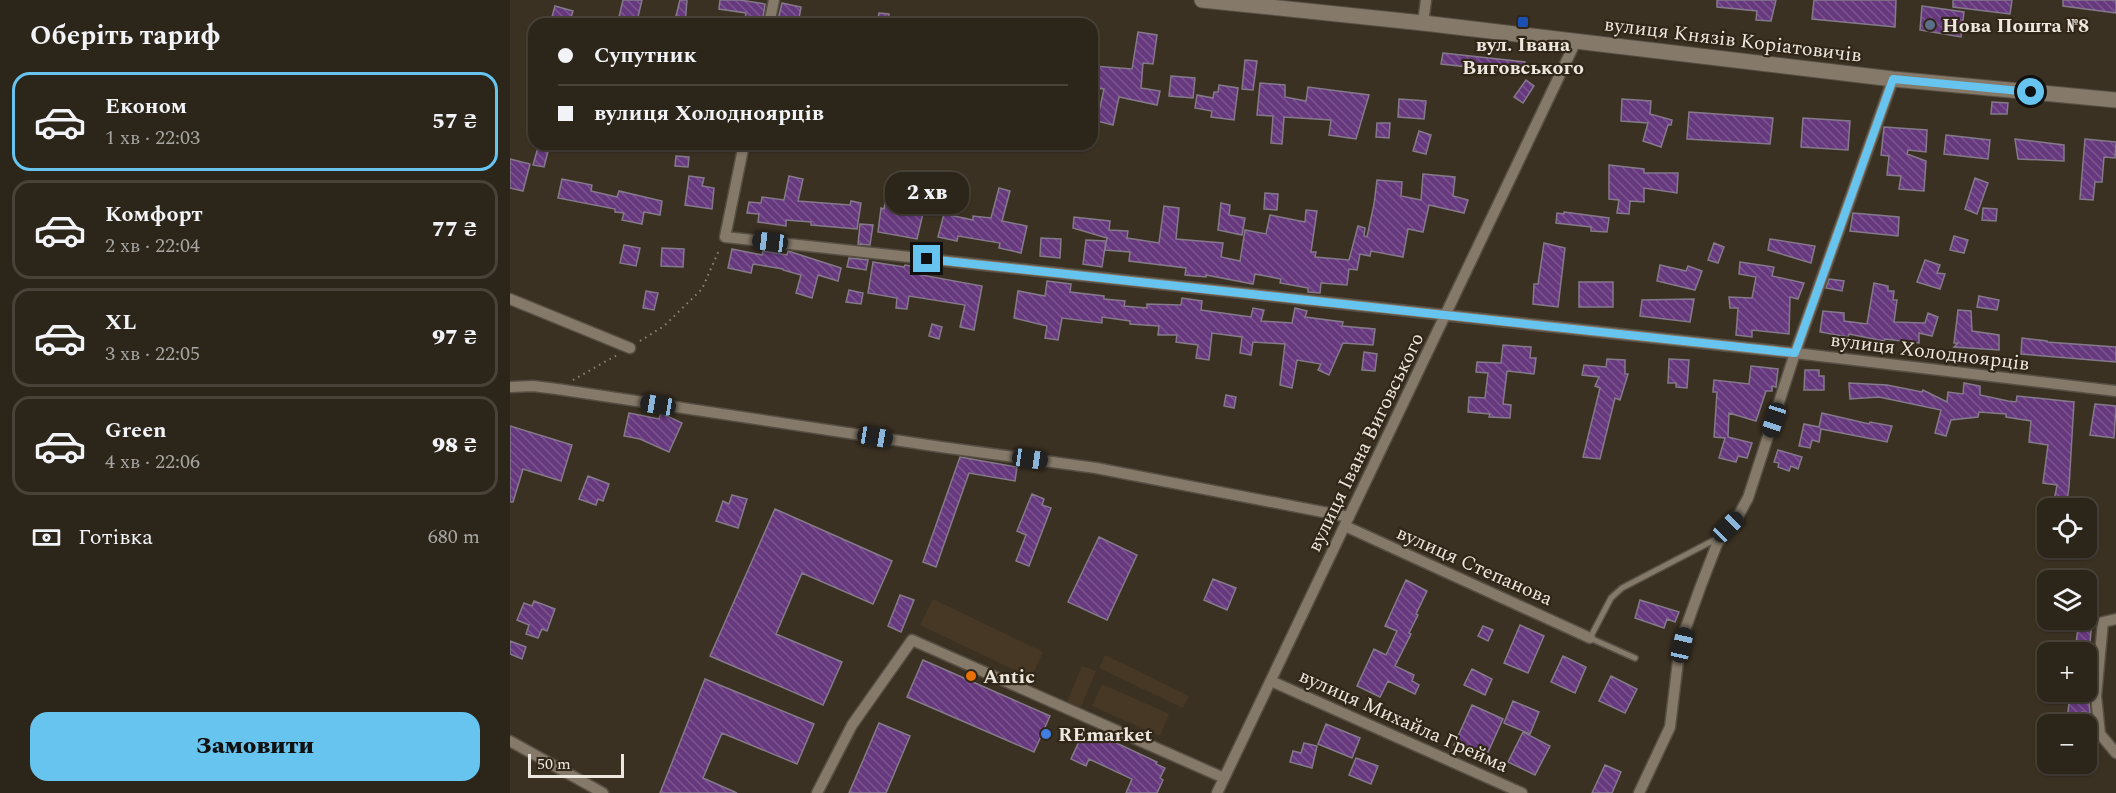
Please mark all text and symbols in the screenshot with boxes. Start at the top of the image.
street label: вулиця Князів Коріатовичів [1602,9,1863,71]
place label: Нова Пошта №8 [1942,11,2089,41]
text: Оберіть тариф [30,15,220,57]
marker: вул. Івана Виговського [1516,15,1530,29]
marker: Нова Пошта №8 [1923,18,1937,32]
place label: вул. Івана Виговського [1462,30,1584,83]
text: Супутник [594,39,697,72]
route start [2017,78,2044,105]
text: Економ [105,90,187,123]
icon: car [33,95,87,149]
text: вулиця Холодноярців [594,97,824,130]
text: 57 ₴ [432,105,477,138]
text: 1 хв · 22:03 [105,123,200,153]
callout: 2 хв [885,172,969,214]
text: 2 хв [907,178,947,208]
text: Комфорт [105,198,203,231]
icon: car [33,203,87,257]
text: 77 ₴ [432,213,477,246]
text: 2 хв · 22:04 [105,231,200,261]
car [751,231,789,253]
route end [913,245,940,272]
text: XL [105,306,136,339]
icon: car [33,311,87,365]
text: 97 ₴ [432,321,477,354]
street label: вулиця Холодноярців [1829,325,2031,379]
street label: вулиця Івана Виговського [1300,328,1432,557]
text: 3 хв · 22:05 [105,339,200,369]
car [639,393,677,417]
car [1760,400,1788,440]
text: Green [105,414,167,447]
icon: car [33,419,87,473]
car [856,425,894,449]
text: 98 ₴ [432,429,477,462]
text: 4 хв · 22:06 [105,447,200,477]
car [1011,448,1049,470]
map controls [2037,498,2097,774]
button: locate [2037,498,2097,558]
car [1709,508,1747,546]
street label: вулиця Степанова [1392,518,1558,614]
icon: cash [30,521,63,554]
text: Готівка [78,521,153,554]
text: 680 m [428,522,480,552]
button: layers [2037,570,2097,630]
car [1669,625,1695,665]
button: + [2037,642,2097,702]
street label: вулиця Михайла Грейма [1294,661,1513,781]
place label: Antic [983,662,1035,692]
marker: Antic [964,669,978,683]
button: Замовити [30,712,480,781]
button: − [2037,714,2097,774]
place label: REmarket [1058,720,1153,750]
marker: REmarket [1039,727,1053,741]
scale bar [528,751,624,778]
text: 50 m [537,752,571,776]

